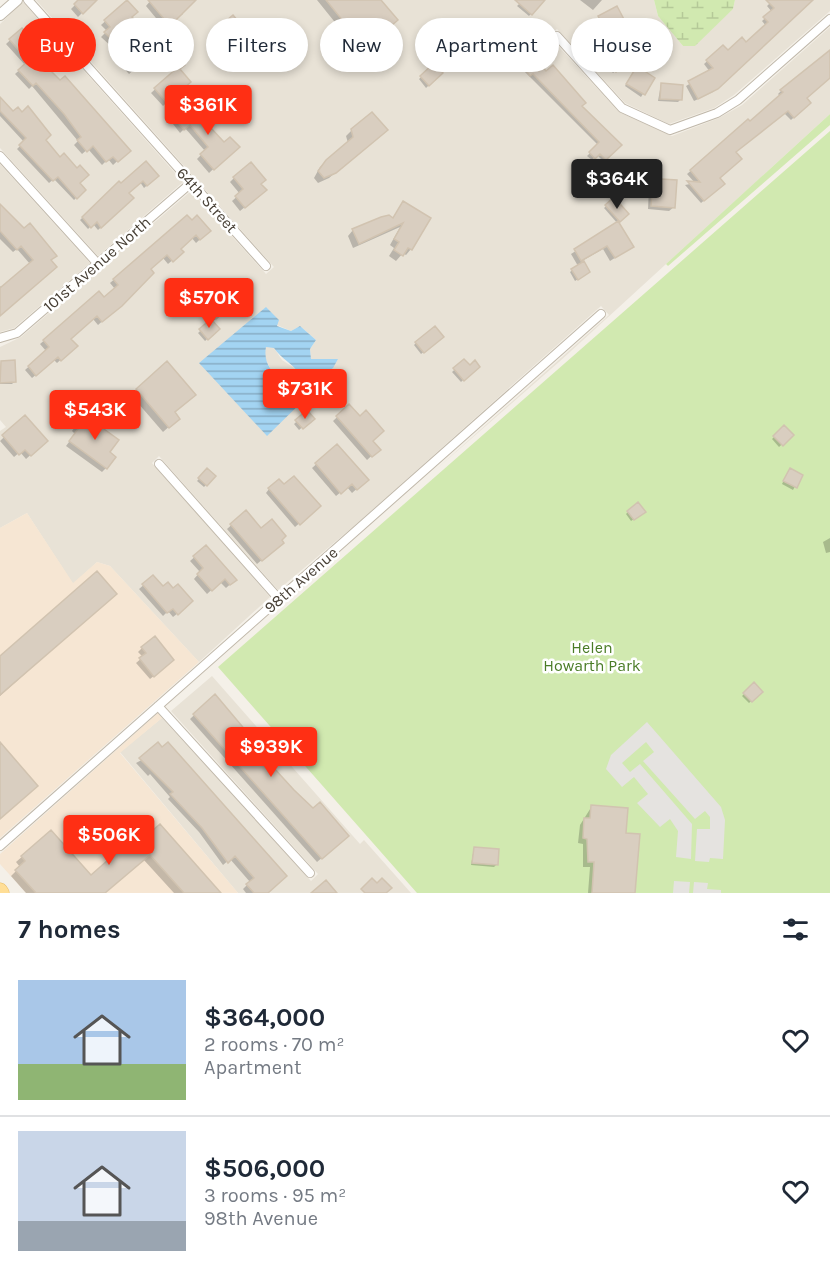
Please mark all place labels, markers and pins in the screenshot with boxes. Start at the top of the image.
pin: $361K [166,85,250,136]
pin: $364K [575,159,659,210]
pin: $570K [167,278,251,329]
pin: $731K [263,369,347,420]
pin: $543K [53,390,137,441]
pin: $939K [229,727,313,778]
pin: $506K [67,815,151,866]

